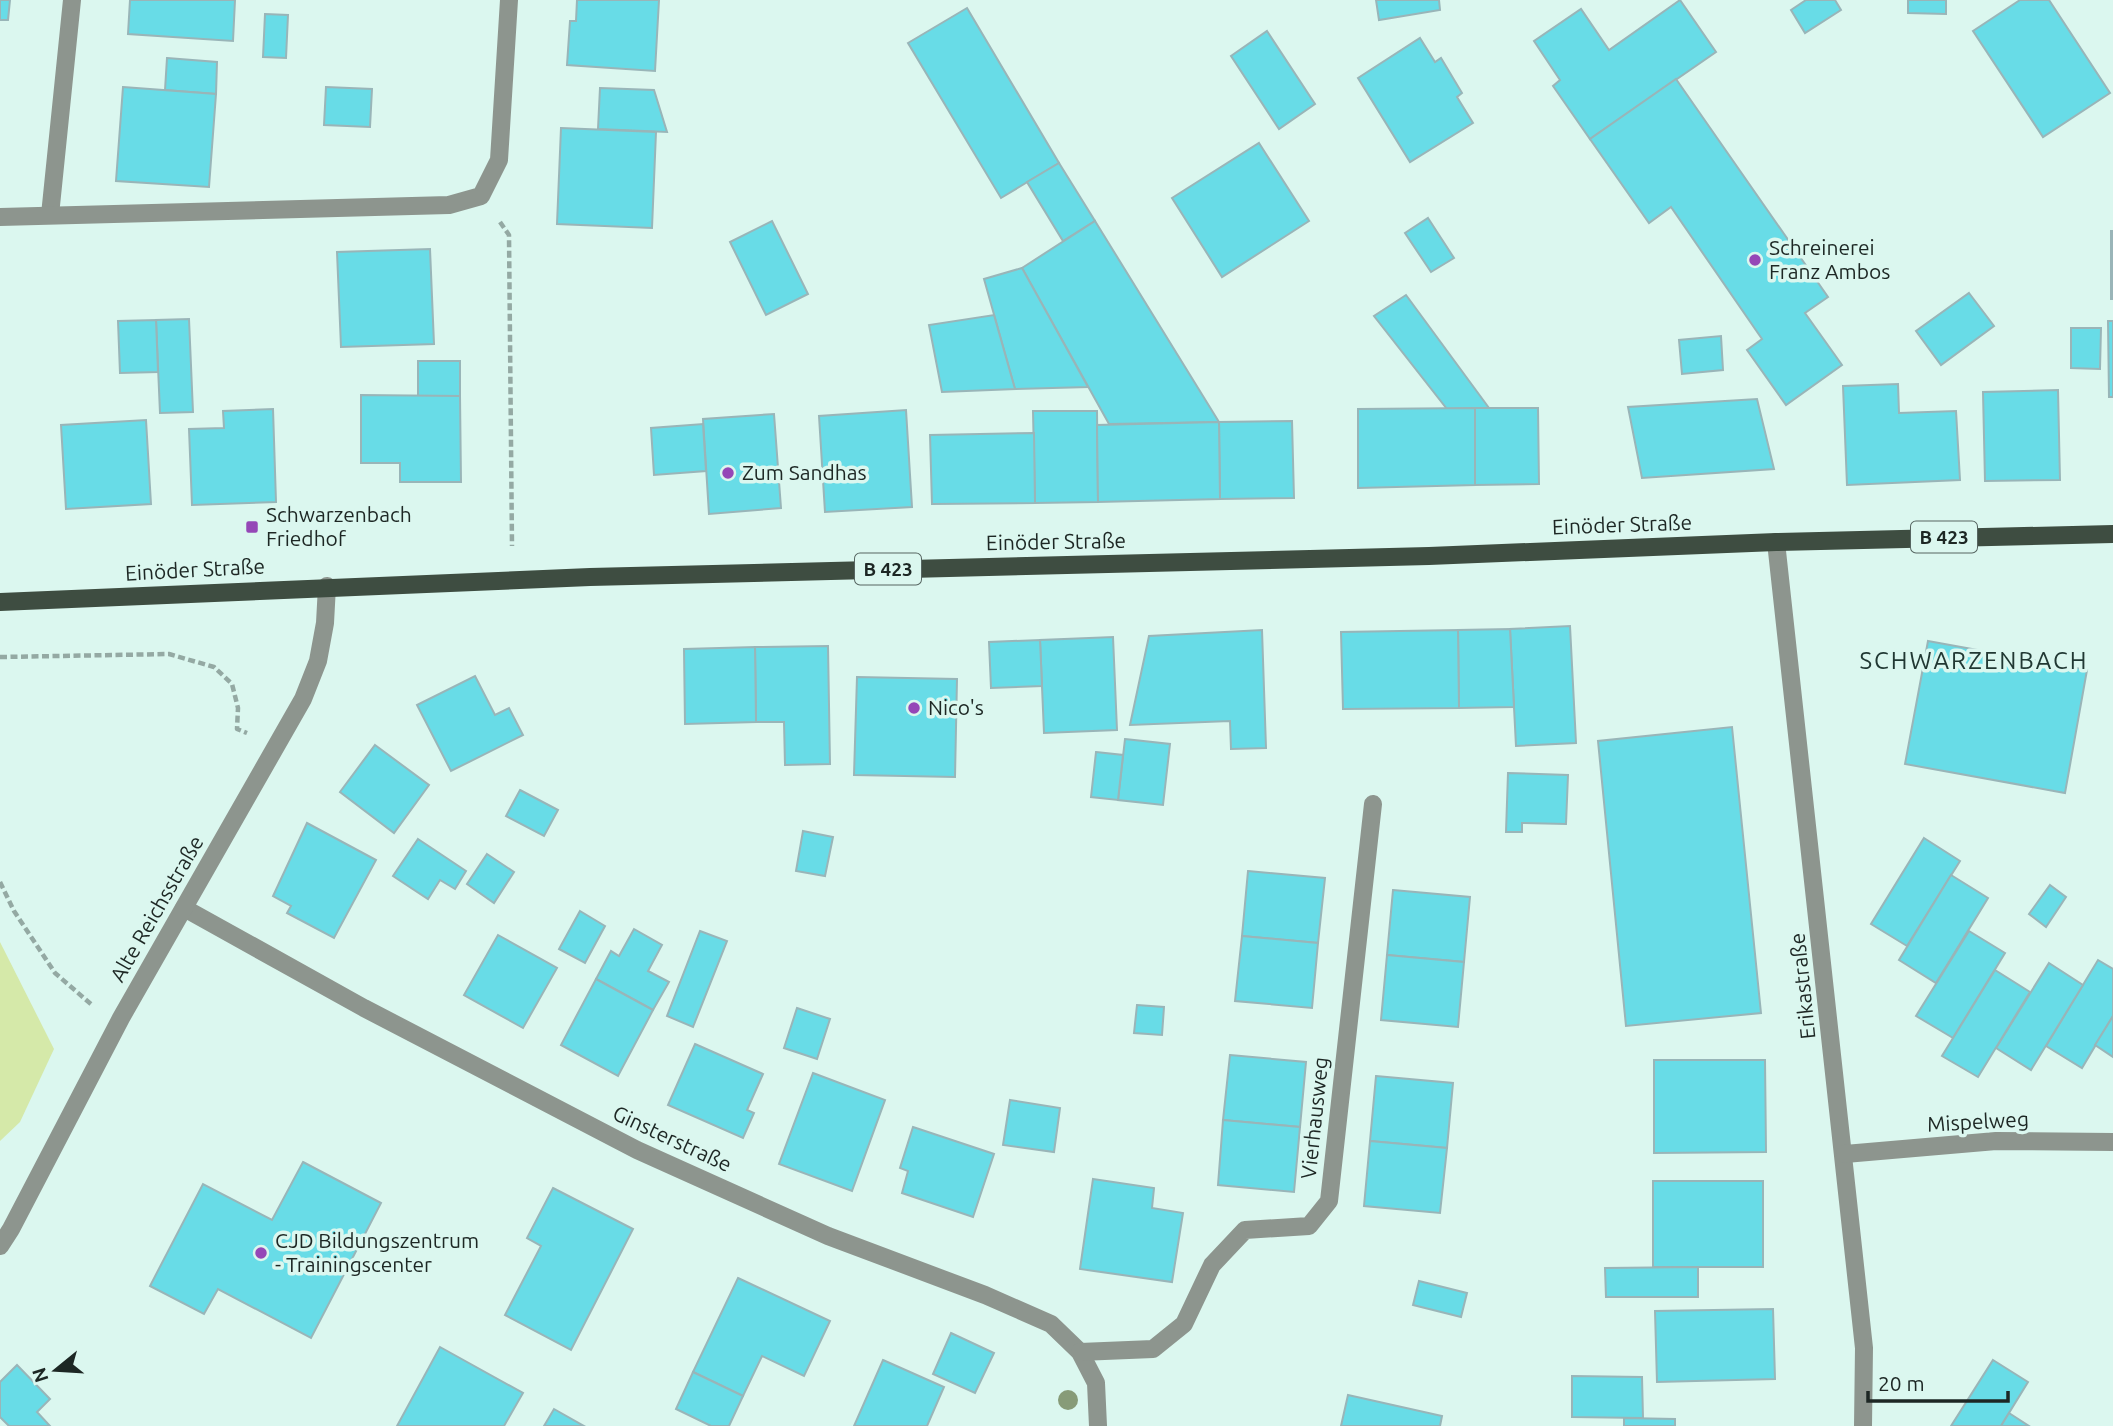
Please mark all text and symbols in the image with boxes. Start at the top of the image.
place label: Schreinerei Franz Ambos [1769,235,1890,283]
marker: Schreinerei Franz Ambos [1747,252,1763,268]
place label: Zum Sandhas [742,460,867,484]
marker: Zum Sandhas [720,465,736,481]
place label: Schwarzenbach Friedhof [266,502,412,550]
street label: Einöder Straße [1552,510,1692,538]
marker: Schwarzenbach Friedhof [244,519,260,535]
road number: B 423 [1911,522,1977,552]
street label: Einöder Straße [986,528,1126,554]
street label: Einöder Straße [124,553,266,585]
road number: B 423 [855,554,921,584]
district label: SCHWARZENBACH [1859,647,2089,674]
place label: Nico's [928,695,984,719]
marker: Nico's [906,700,922,716]
street label: Alte Reichsstraße [105,831,208,986]
street label: Erikastraße [1785,932,1820,1040]
street label: Vierhausweg [1296,1056,1332,1180]
street label: Ginsterstraße [609,1100,736,1176]
street label: Mispelweg [1927,1106,2029,1136]
place label: CJD Bildungszentrum - Trainingscenter [275,1228,479,1276]
marker: CJD Bildungszentrum - Trainingscenter [253,1245,269,1261]
north arrow [21,1335,91,1405]
scale bar [1868,1360,2008,1404]
text: N [27,1365,52,1385]
text: 20 m [1878,1371,1925,1395]

